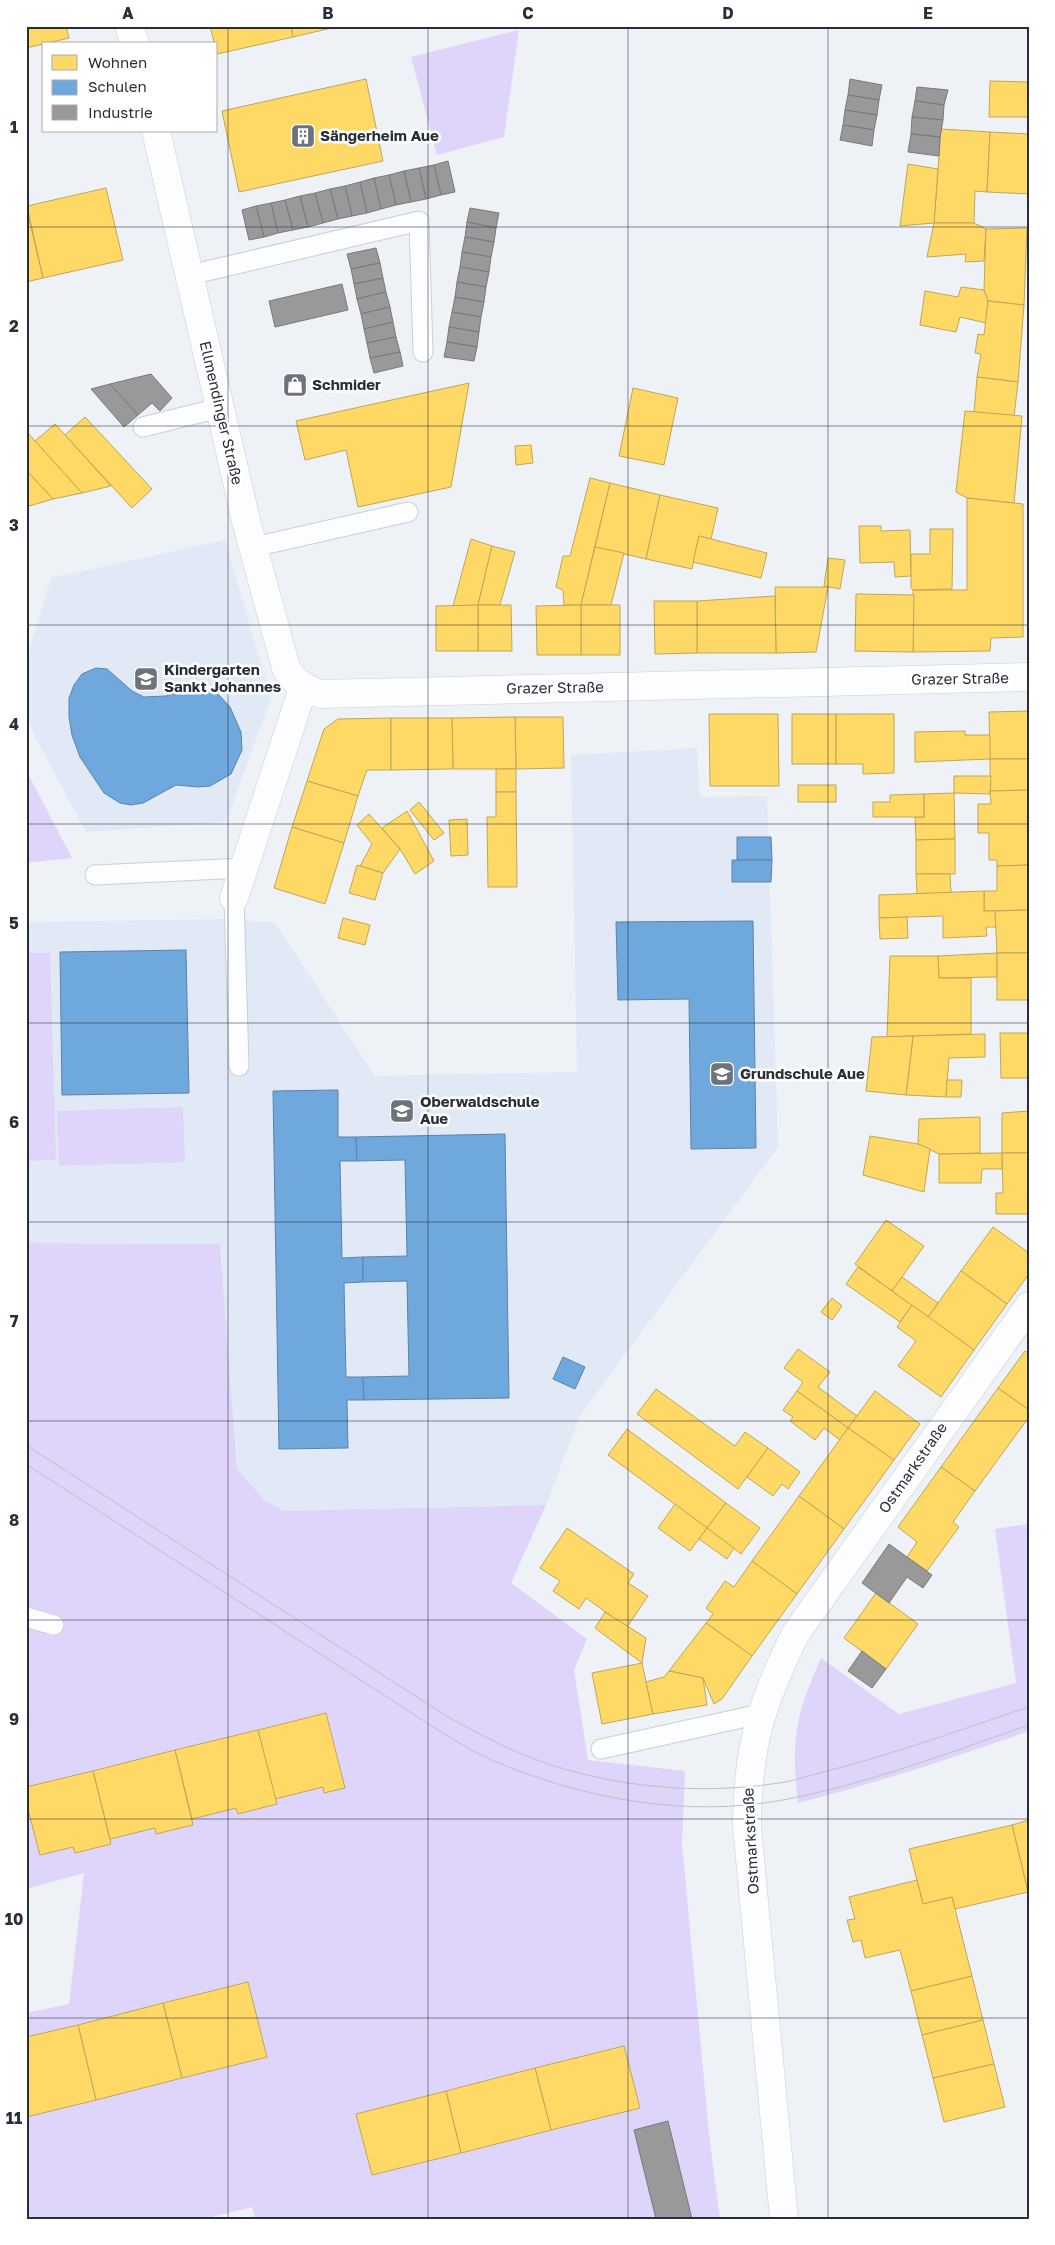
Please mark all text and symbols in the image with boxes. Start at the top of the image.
text: A [122,3,134,23]
text: B [322,3,334,23]
text: C [522,3,534,23]
text: D [722,3,734,23]
text: E [923,3,933,23]
legend [42,42,218,132]
text: Wohnen [88,53,147,71]
text: Schulen [88,77,147,95]
text: Industrie [88,103,153,121]
text: 1 [10,117,18,137]
building icon: Sängerheim Aue [290,123,316,149]
place label: Sängerheim Aue [320,126,439,144]
text: 2 [9,316,19,336]
street label: Ellmendinger Straße [197,339,247,487]
shop icon: Schmider [282,372,308,398]
place label: Schmider [312,375,381,393]
text: 3 [9,515,19,535]
place label: Kindergarten Sankt Johannes [164,660,281,695]
school or university icon: Kindergarten Sankt Johannes [133,666,159,692]
street label: Grazer Straße [911,668,1009,688]
street label: Grazer Straße [506,677,604,697]
text: 4 [9,714,19,734]
text: 5 [9,913,19,933]
school or university icon: Grundschule Aue [709,1061,735,1087]
place label: Grundschule Aue [740,1064,865,1082]
place label: Oberwaldschule Aue [420,1092,540,1127]
school or university icon: Oberwaldschule Aue [389,1098,415,1124]
text: 6 [9,1112,19,1132]
text: 7 [10,1311,19,1331]
street label: Ostmarkstraße [874,1418,950,1516]
text: 8 [9,1510,19,1530]
text: 9 [9,1709,19,1729]
street label: Ostmarkstraße [738,1787,762,1895]
text: 10 [5,1909,23,1929]
text: 11 [6,2108,22,2128]

